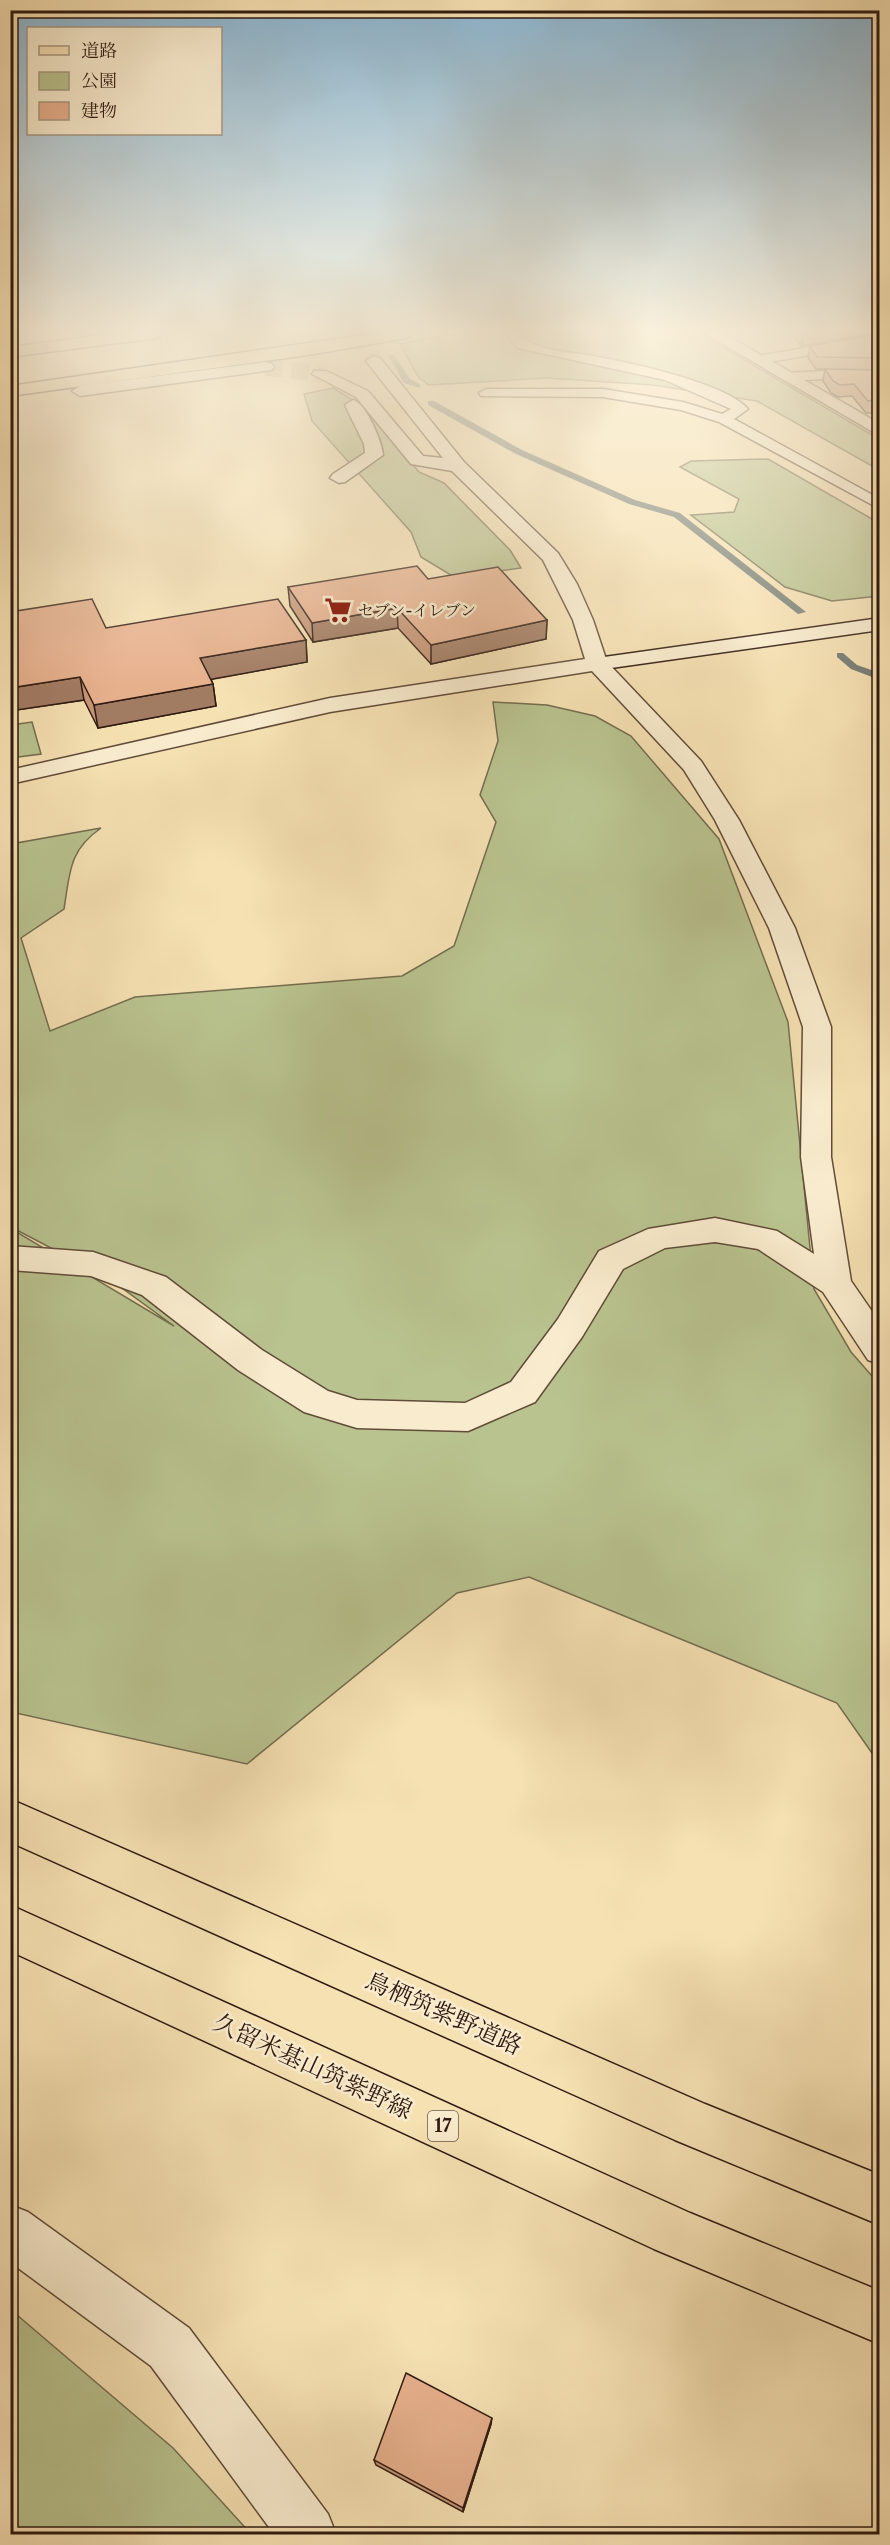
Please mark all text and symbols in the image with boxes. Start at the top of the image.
legend [27,27,222,135]
text: 道路 [81,40,117,62]
text: 公園 [81,70,117,92]
text: 建物 [81,100,117,122]
supermarket icon: セブン-イレブン [323,595,353,625]
place label: セブン-イレブン [358,600,476,620]
street label: 鳥栖筑紫野道路 [361,1966,527,2060]
street label: 久留米基山筑紫野線 [209,2007,417,2125]
road number: 17 [428,2111,458,2141]

